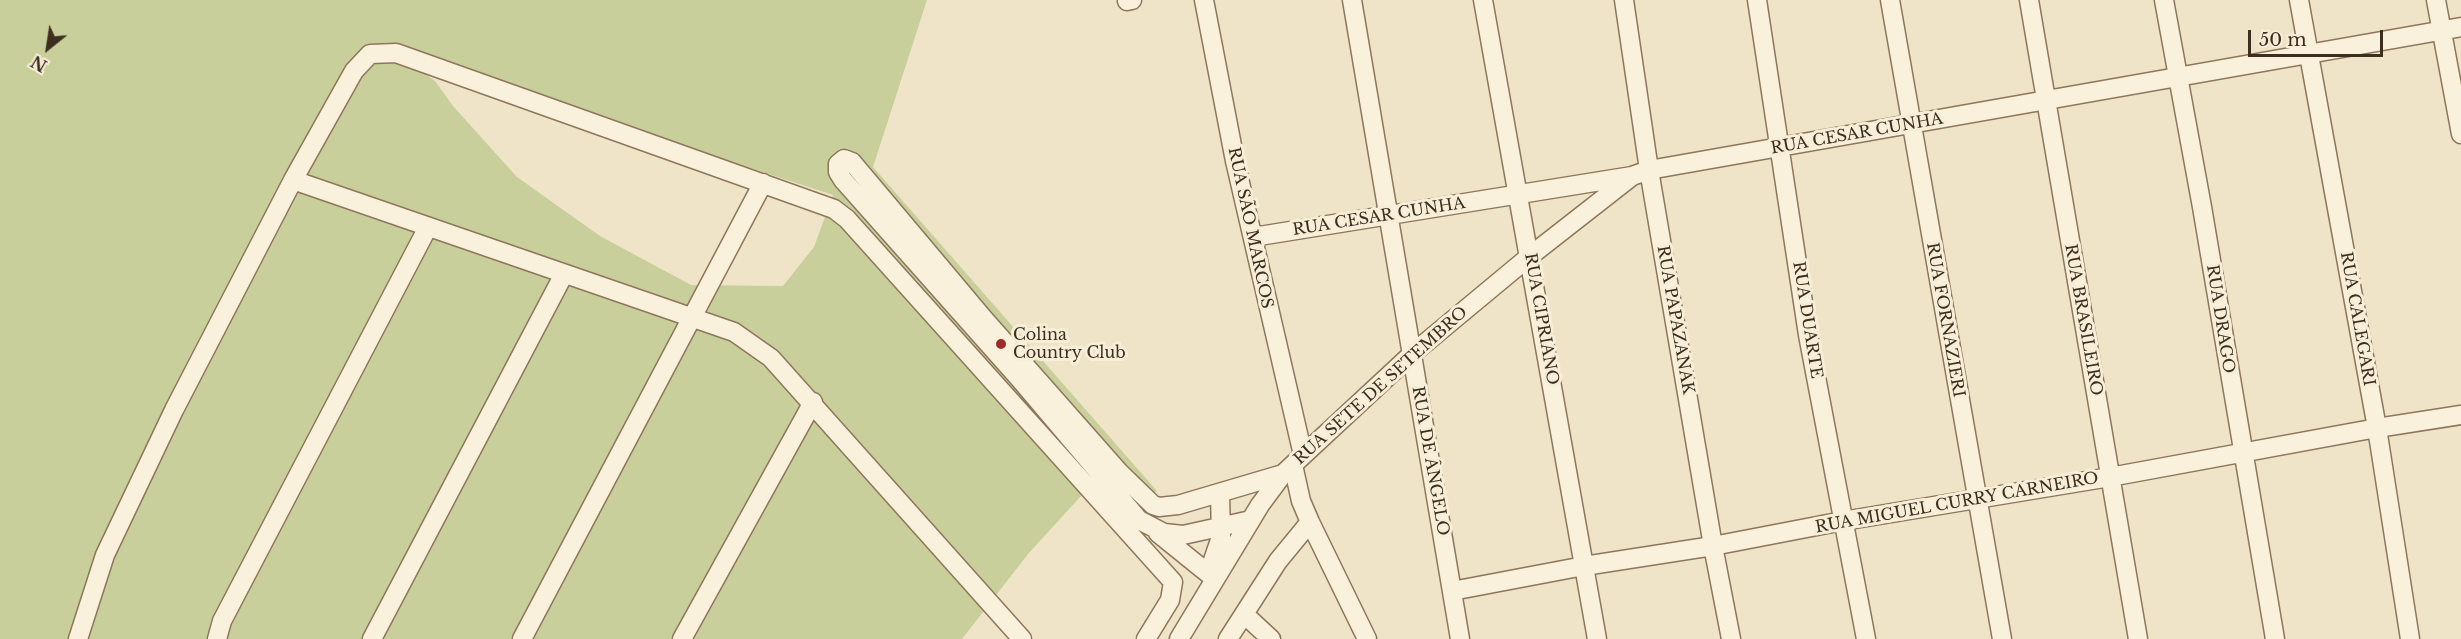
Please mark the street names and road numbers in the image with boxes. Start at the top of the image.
street label: RUA CESAR CUNHA [1769,109,1945,159]
street label: RUA SÃO MARCOS [1224,146,1276,310]
street label: RUA CESAR CUNHA [1291,194,1467,240]
street label: RUA FORNAZIERI [1922,241,1968,399]
street label: RUA BRASILEIRO [2060,243,2106,397]
street label: RUA PAPAZANAK [1652,244,1698,396]
street label: RUA CALEGARI [2336,250,2378,388]
street label: RUA CIPRIANO [1520,251,1562,387]
street label: RUA DUARTE [1788,260,1826,380]
street label: RUA DRAGO [2202,263,2238,375]
street label: RUA SETE DE SETEMBRO [1290,303,1472,469]
street label: RUA DE ÂNGELO [1407,385,1453,537]
street label: RUA MIGUEL CURRY CARNEIRO [1814,469,2100,537]

